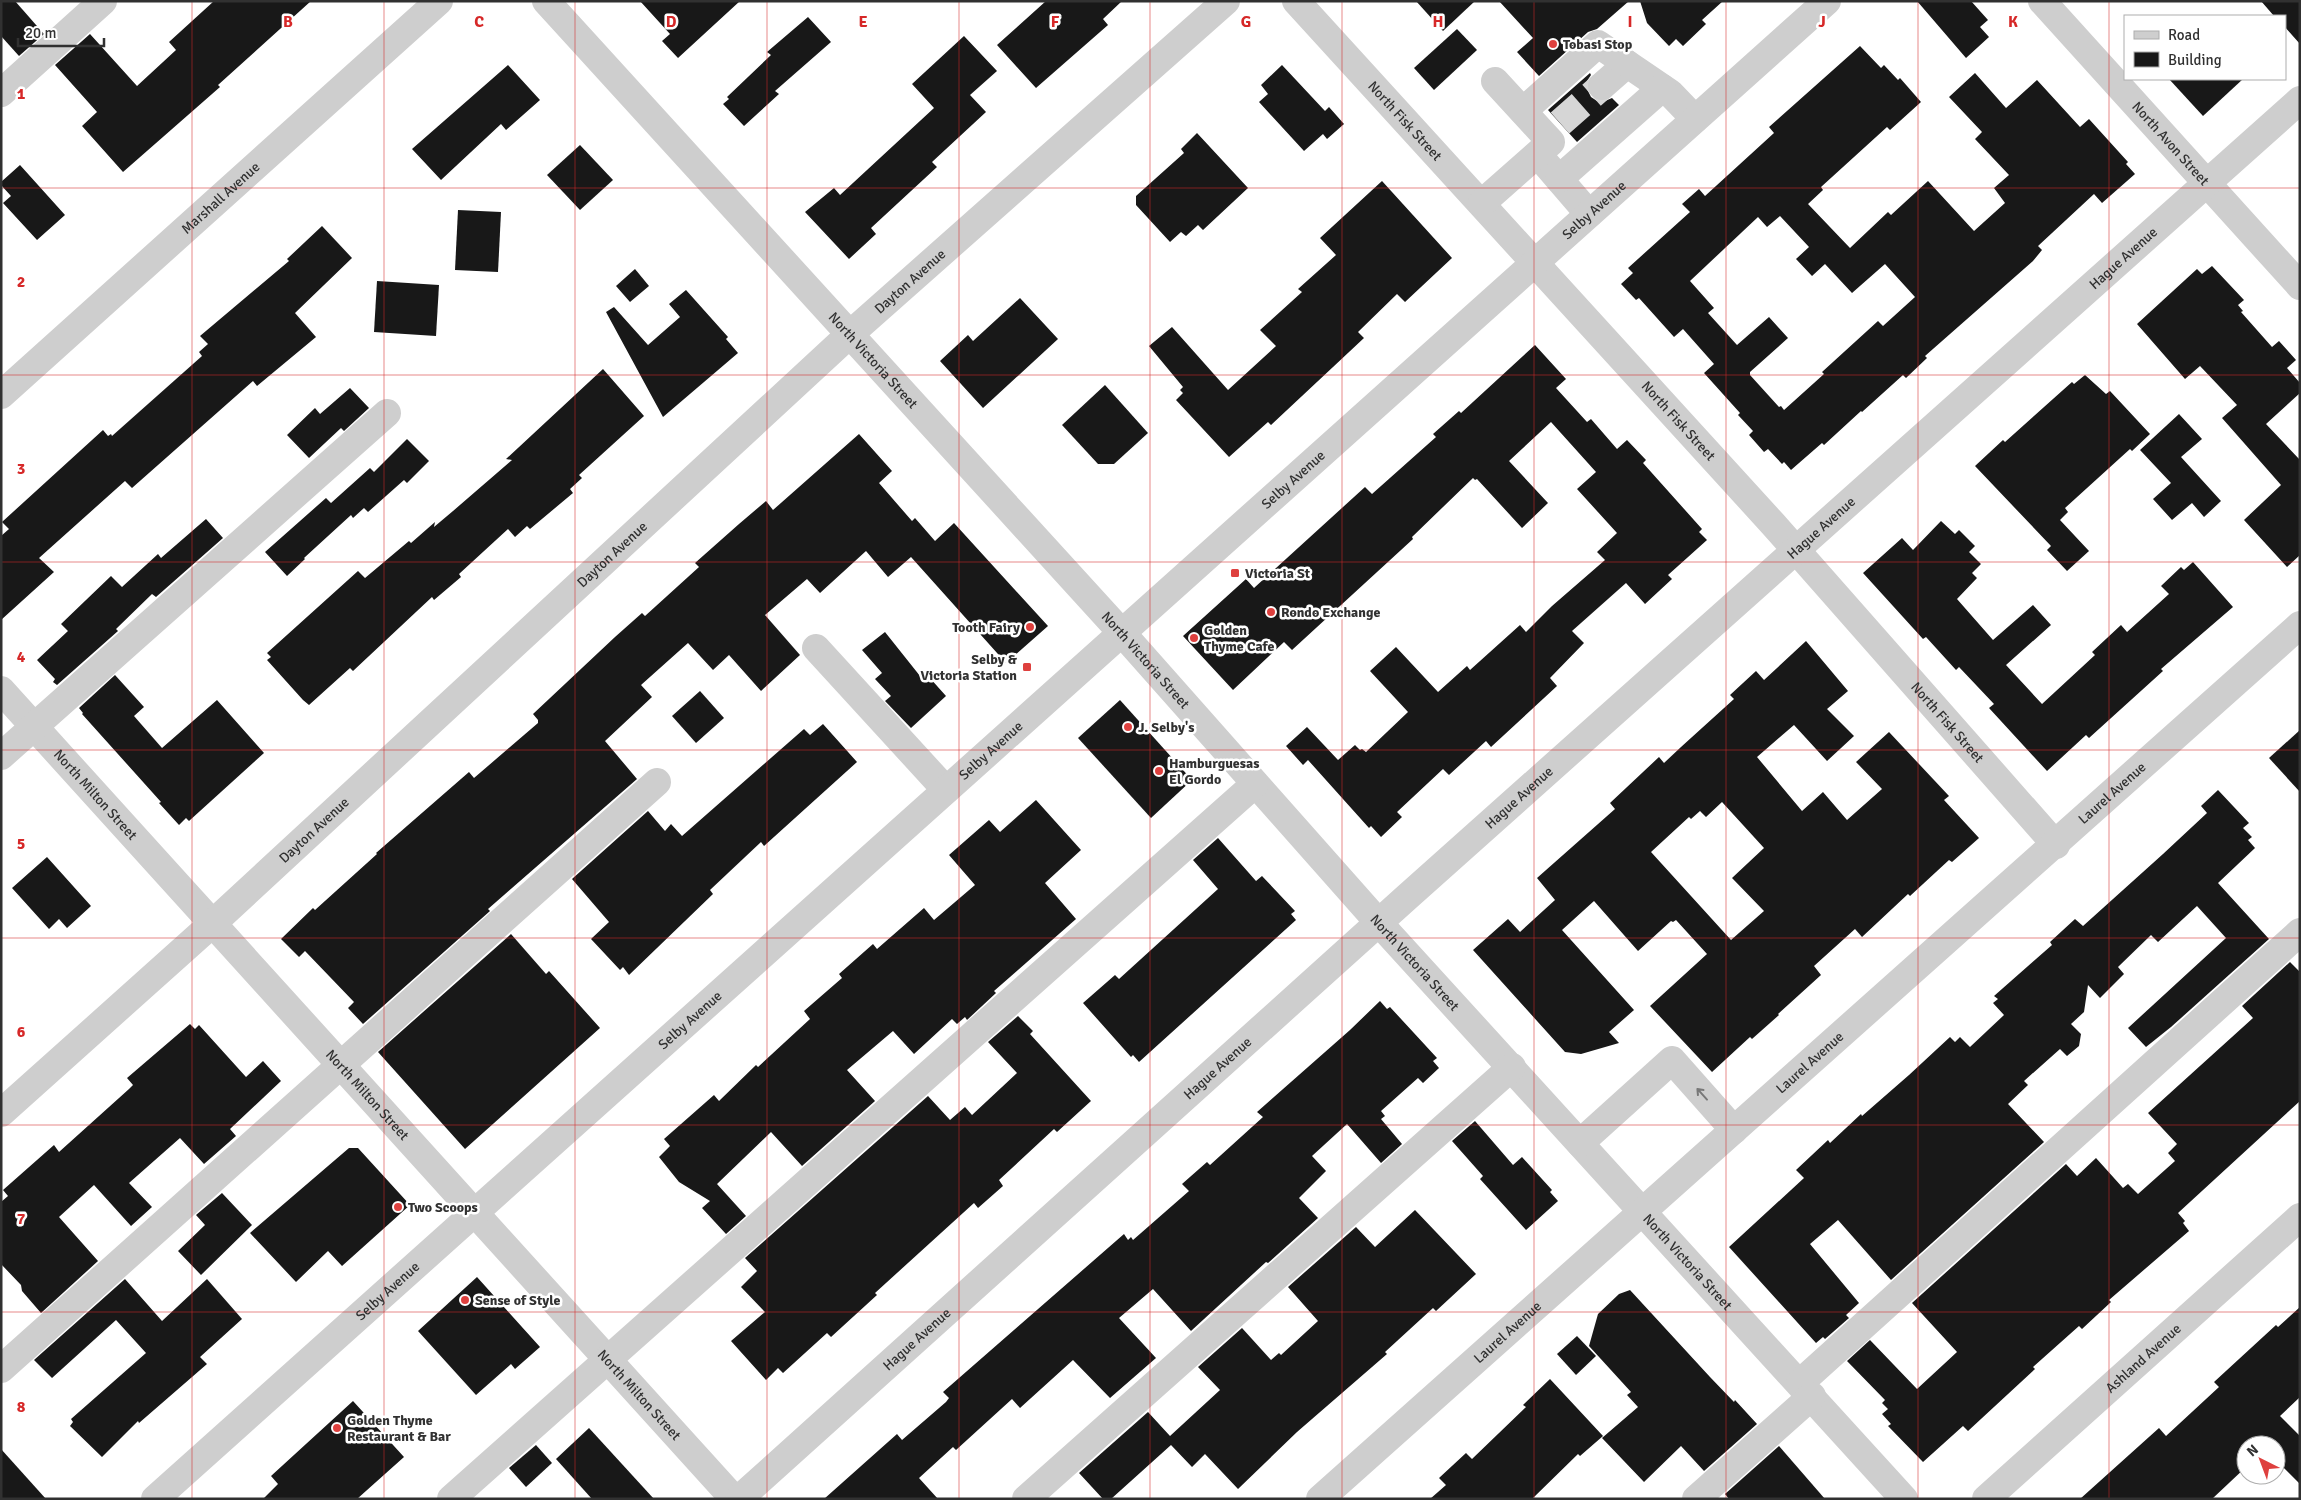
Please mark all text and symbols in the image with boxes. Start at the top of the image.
text: B [283,12,293,32]
text: C [474,12,484,32]
text: D [666,12,677,32]
text: E [858,12,868,32]
text: F [1051,12,1060,32]
text: G [1241,12,1251,32]
text: H [1433,12,1443,32]
text: I [1627,12,1633,32]
text: J [1818,12,1826,32]
text: K [2008,12,2018,32]
scale bar [18,15,104,47]
legend [2124,15,2286,80]
text: 20 m [25,24,56,42]
text: Road [2168,26,2200,44]
place label: Tobasi Stop [1563,36,1633,53]
marker: Tobasi Stop [1547,38,1559,50]
text: Building [2168,51,2222,69]
street label: North Fisk Street [1364,78,1445,164]
text: 1 [17,84,26,104]
street label: North Avon Street [2128,98,2213,189]
street label: Marshall Avenue [178,159,263,238]
street label: Selby Avenue [1559,177,1630,243]
street label: Hague Avenue [2086,224,2161,293]
street label: Dayton Avenue [871,246,949,318]
text: 2 [17,272,25,292]
street label: North Victoria Street [825,309,921,412]
street label: North Fisk Street [1638,378,1719,464]
street label: Selby Avenue [1258,447,1329,513]
text: 3 [17,459,25,479]
street label: Hague Avenue [1784,493,1859,563]
street label: Dayton Avenue [574,518,651,591]
place label: Victoria St [1245,565,1311,582]
marker: Victoria St [1229,567,1241,579]
place label: Rondo Exchange [1281,604,1380,621]
marker: Rondo Exchange [1265,606,1277,618]
street label: North Victoria Street [1098,608,1193,712]
place label: Tooth Fairy [952,619,1020,636]
marker: Tooth Fairy [1024,621,1036,633]
place label: Golden Thyme Cafe [1204,622,1275,655]
marker: Golden Thyme Cafe [1188,632,1200,644]
text: 4 [17,647,26,667]
place label: Selby & Victoria Station [920,651,1018,684]
marker: Selby & Victoria Station [1021,661,1033,673]
street label: North Fisk Street [1907,679,1987,766]
street label: Selby Avenue [956,718,1026,784]
place label: J. Selby's [1138,719,1194,736]
marker: J. Selby's [1122,721,1134,733]
street label: North Milton Street [50,746,141,844]
place label: Hamburguesas El Gordo [1169,755,1259,788]
street label: Laurel Avenue [2075,759,2150,828]
street label: Hague Avenue [1482,763,1557,833]
marker: Hamburguesas El Gordo [1153,765,1165,777]
street label: Dayton Avenue [276,794,353,867]
text: 5 [17,834,25,854]
street label: North Victoria Street [1366,911,1463,1015]
street label: Selby Avenue [655,987,725,1053]
text: 6 [17,1022,26,1042]
street label: Laurel Avenue [1773,1028,1847,1097]
street label: Hague Avenue [1180,1033,1255,1103]
street label: North Milton Street [322,1046,413,1144]
one-way arrow [1696,1087,1708,1100]
place label: Two Scoops [408,1199,478,1216]
marker: Two Scoops [392,1201,404,1213]
text: 7 [17,1209,26,1229]
street label: North Victoria Street [1639,1210,1736,1314]
street label: Selby Avenue [352,1258,423,1324]
place label: Sense of Style [475,1292,560,1309]
marker: Sense of Style [459,1294,471,1306]
street label: Laurel Avenue [1470,1298,1545,1367]
street label: Hague Avenue [879,1304,954,1374]
street label: Ashland Avenue [2102,1320,2185,1397]
street label: North Milton Street [594,1346,685,1444]
text: 8 [17,1397,26,1417]
place label: Golden Thyme Restaurant & Bar [347,1412,451,1445]
marker: Golden Thyme Restaurant & Bar [331,1422,343,1434]
north arrow [2236,1435,2286,1485]
text: N [2243,1441,2262,1460]

